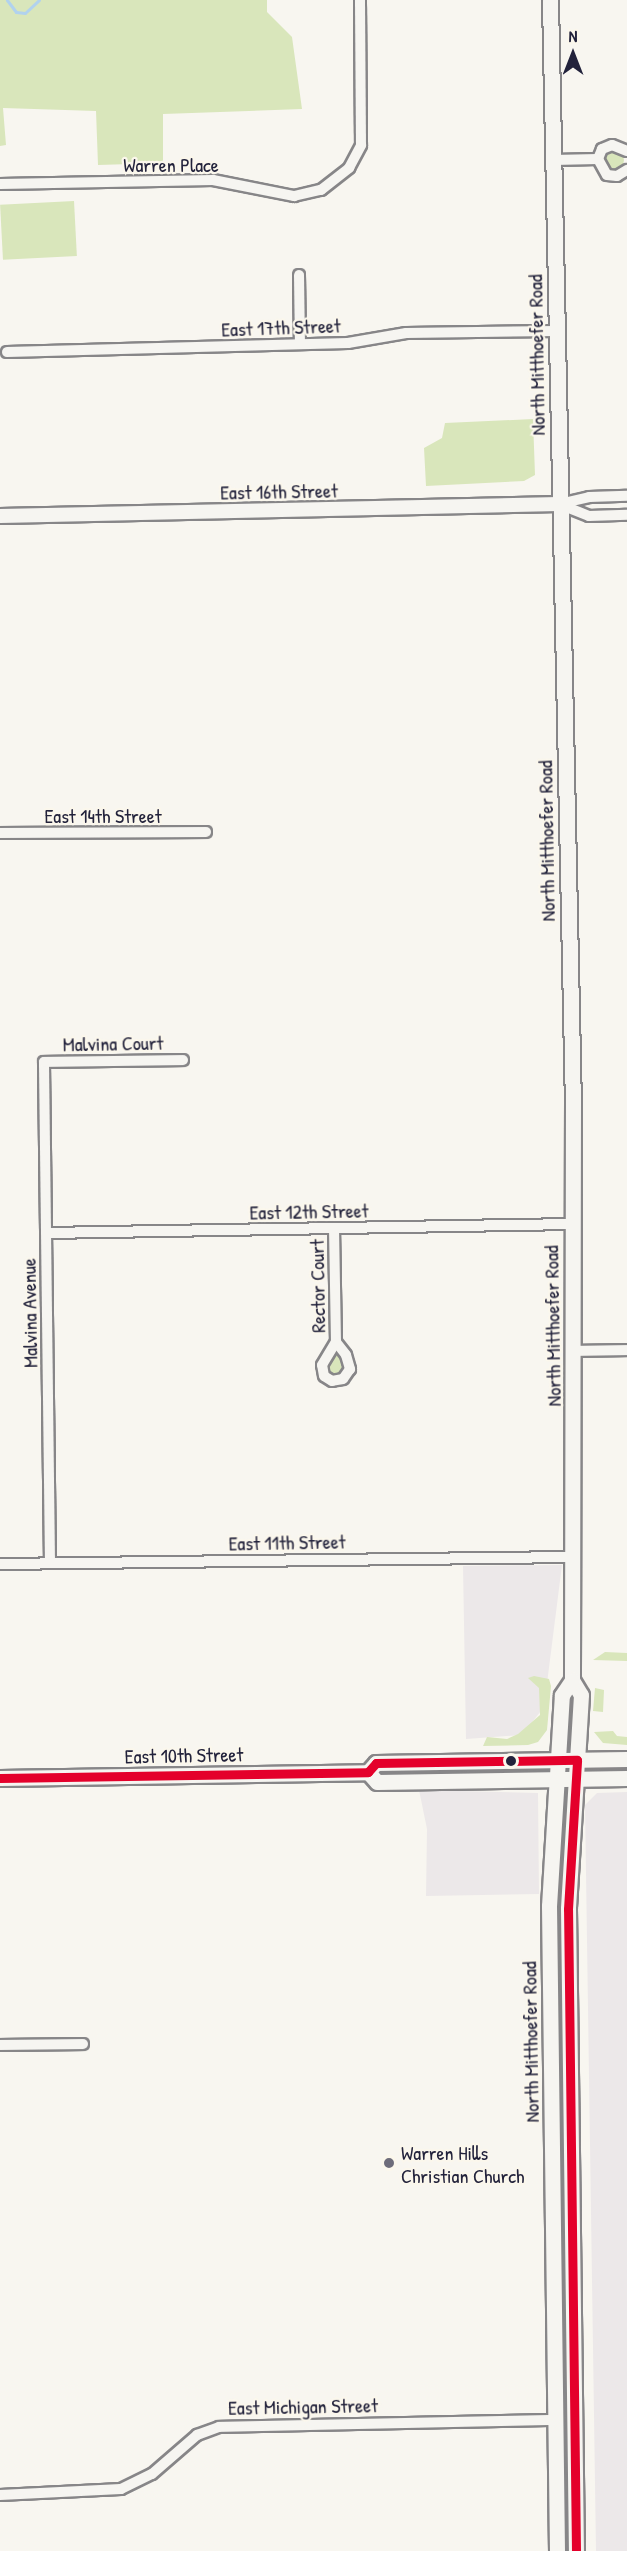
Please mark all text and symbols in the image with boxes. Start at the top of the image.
north arrow [543,24,603,84]
text: N [569,25,577,47]
street label: Warren Place [123,152,219,176]
street label: North Mitthoefer Road [523,274,549,436]
street label: East 17th Street [221,313,341,341]
street label: East 16th Street [220,478,338,504]
street label: North Mitthoefer Road [533,760,559,922]
street label: East 14th Street [44,803,162,827]
street label: Malvina Court [62,1030,164,1056]
street label: East 12th Street [249,1198,369,1224]
street label: Rector Court [304,1239,330,1333]
street label: North Mitthoefer Road [539,1245,565,1407]
street label: Malvina Avenue [16,1258,42,1368]
street label: East 11th Street [228,1529,346,1555]
street label: East 10th Street [125,1742,243,1768]
unlabelled marker [505,1755,517,1767]
street label: North Mitthoefer Road [517,1961,543,2123]
place label: Warren Hills Christian Church [401,2140,524,2187]
marker: Warren Hills Christian Church [382,2156,396,2170]
street label: East Michigan Street [228,2393,378,2419]

